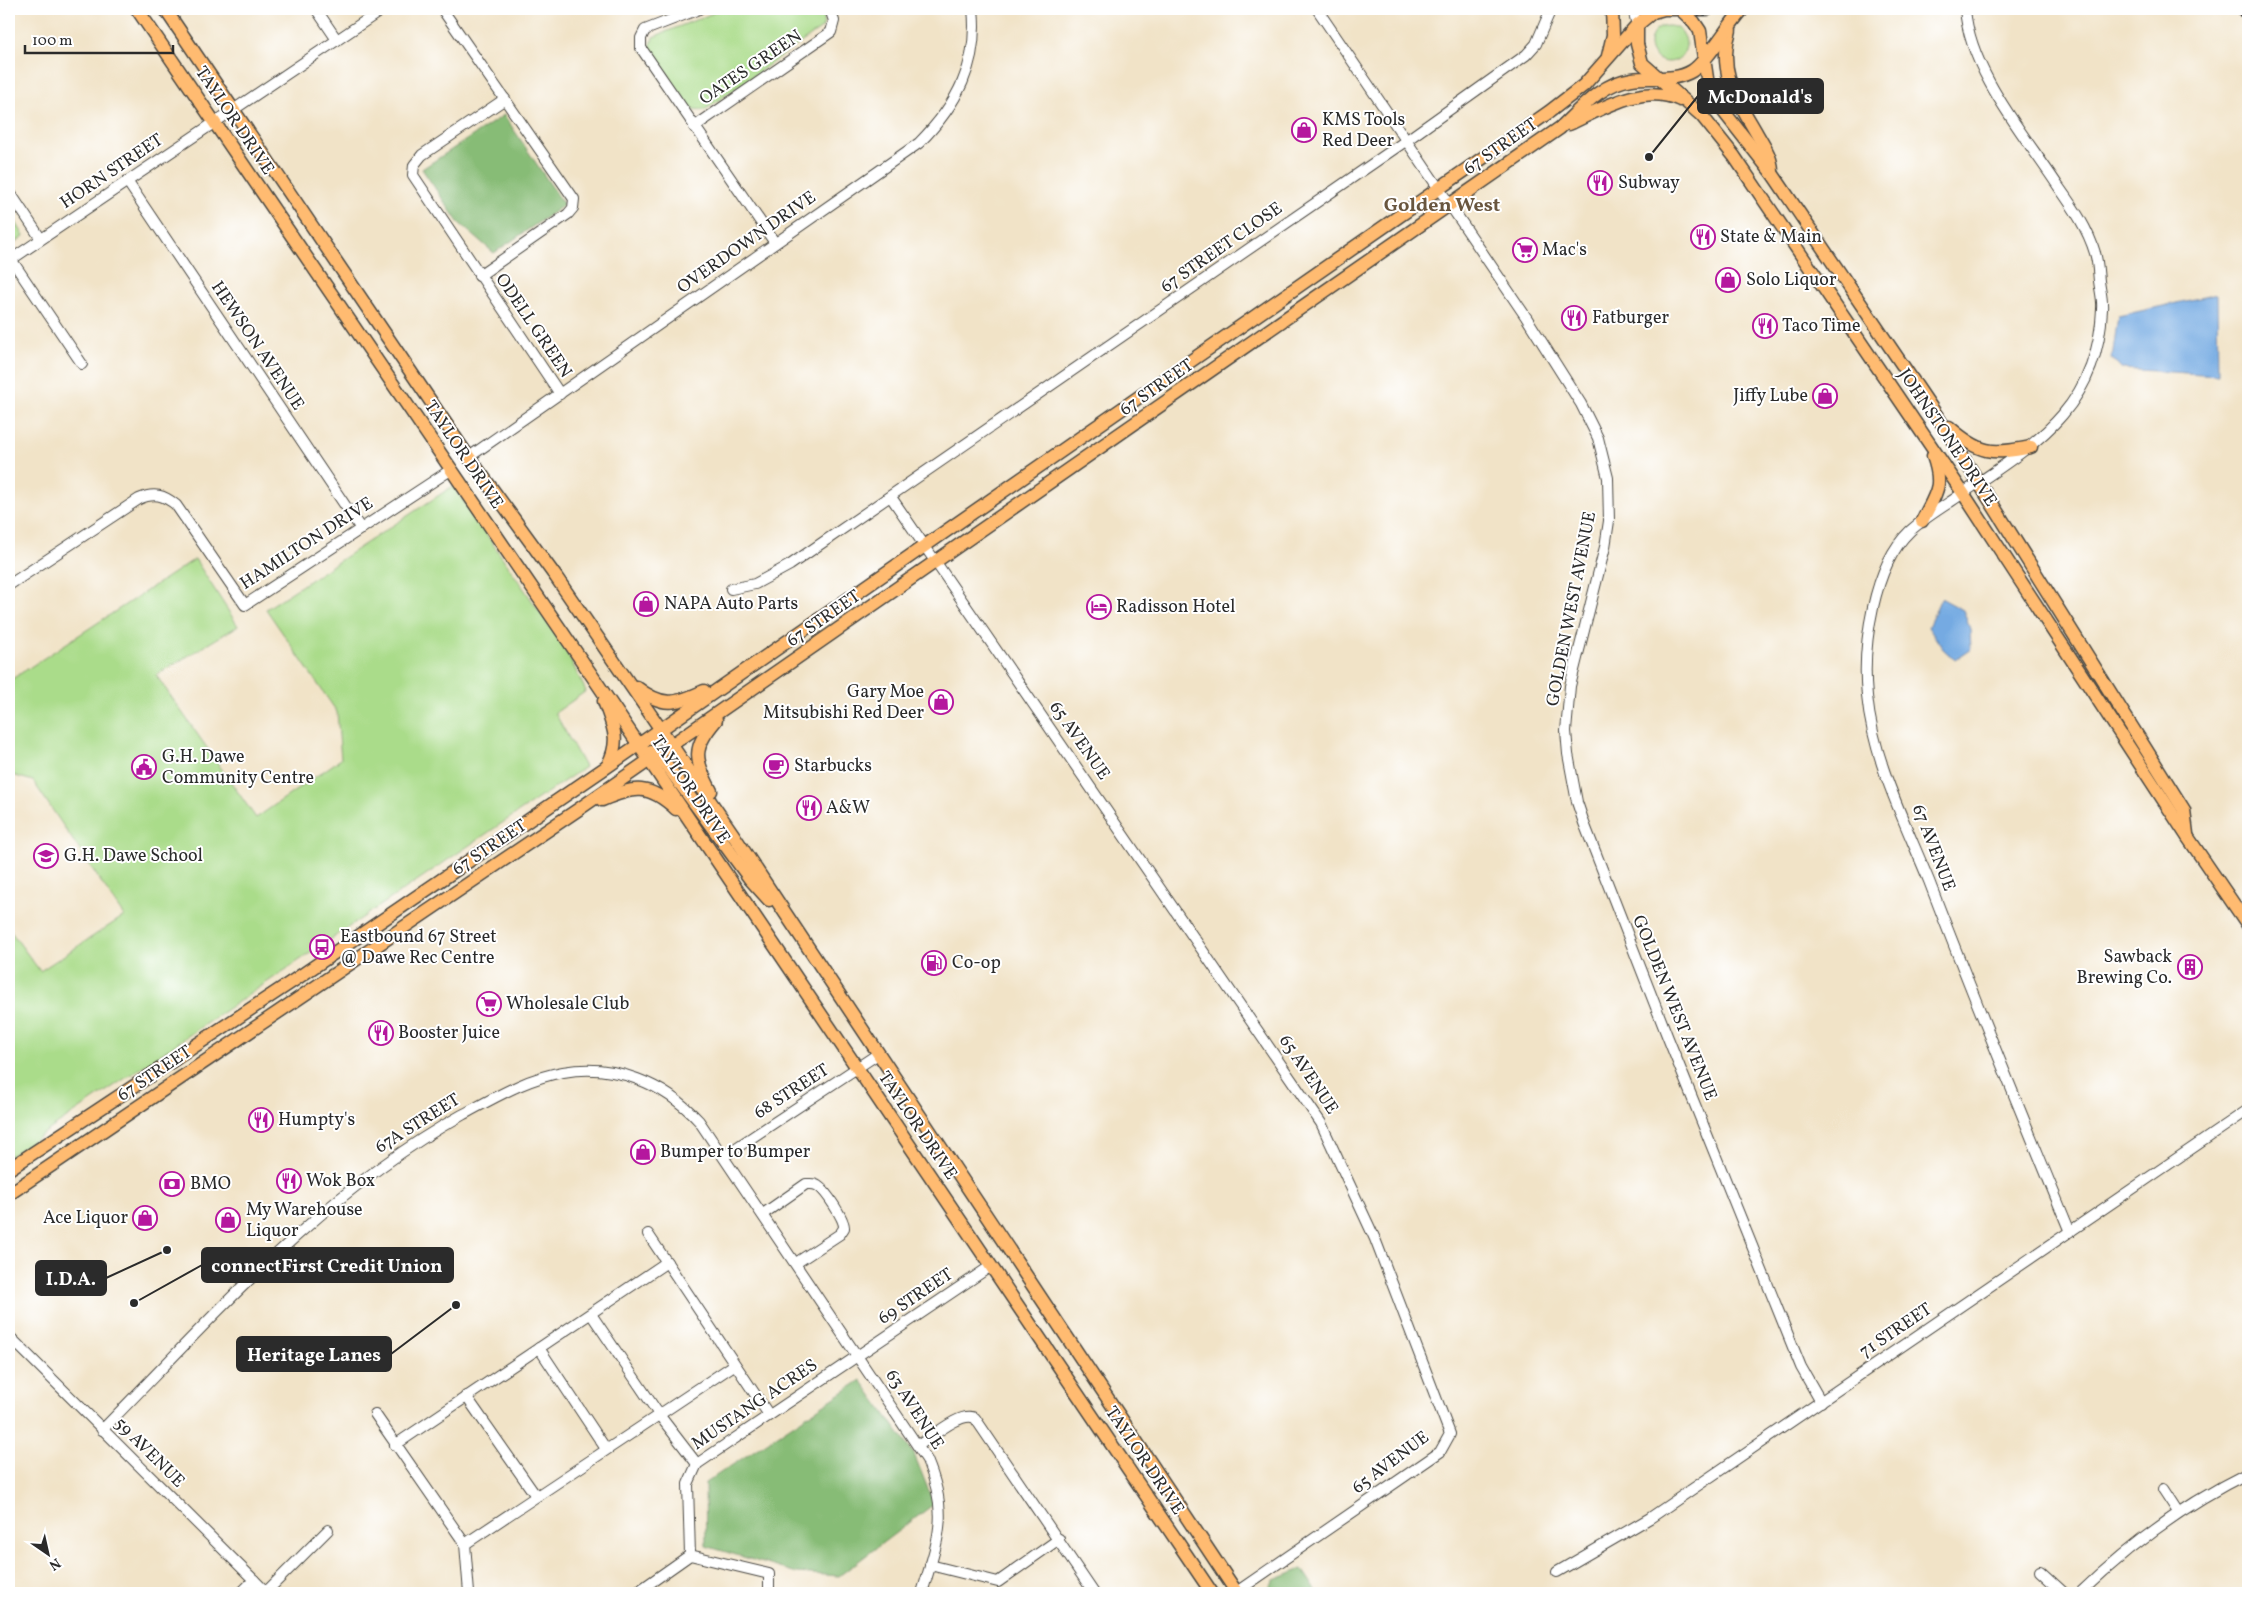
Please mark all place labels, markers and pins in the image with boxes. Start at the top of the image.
callout: McDonald's [1698,79,1823,113]
place label: KMS Tools Red Deer [1322,108,1405,154]
shop icon: KMS Tools Red Deer [1291,117,1317,143]
restaurant icon: Subway [1587,170,1613,196]
place label: Subway [1618,171,1680,196]
restaurant icon: State & Main [1690,224,1716,250]
place label: State & Main [1720,225,1822,250]
supermarket icon: Mac's [1512,237,1538,263]
place label: Mac's [1542,238,1587,263]
shop icon: Solo Liquor [1715,267,1741,293]
place label: Solo Liquor [1746,268,1837,293]
restaurant icon: Fatburger [1561,305,1587,331]
place label: Fatburger [1592,306,1669,331]
restaurant icon: Taco Time [1752,313,1778,339]
place label: Taco Time [1782,314,1861,339]
shop icon: Jiffy Lube [1812,383,1838,409]
place label: Jiffy Lube [1733,384,1808,409]
shop icon: NAPA Auto Parts [633,591,659,617]
place label: NAPA Auto Parts [664,592,798,617]
hotel icon: Radisson Hotel [1086,594,1112,620]
place label: Radisson Hotel [1116,595,1235,620]
place label: Gary Moe Mitsubishi Red Deer [763,680,924,726]
shop icon: Gary Moe Mitsubishi Red Deer [928,689,954,715]
place label: G.H. Dawe Community Centre [162,745,314,791]
cafe icon: Starbucks [763,753,789,779]
public building icon: G.H. Dawe Community Centre [131,754,157,780]
place label: Starbucks [794,754,872,779]
restaurant icon: A&W [796,795,822,821]
place label: A&W [826,796,870,821]
school or university icon: G.H. Dawe School [33,843,59,869]
place label: G.H. Dawe School [64,844,203,869]
place label: Eastbound 67 Street @ Dawe Rec Centre [340,925,497,971]
bus stop icon: Eastbound 67 Street @ Dawe Rec Centre [309,934,335,960]
place label: Sawback Brewing Co. [2077,945,2172,991]
fuel station icon: Co-op [921,950,947,976]
place label: Co-op [952,951,1001,976]
building icon: Sawback Brewing Co. [2177,954,2203,980]
supermarket icon: Wholesale Club [476,991,502,1017]
place label: Wholesale Club [506,992,629,1017]
restaurant icon: Booster Juice [368,1020,394,1046]
place label: Booster Juice [398,1021,500,1046]
restaurant icon: Humpty's [248,1107,274,1133]
place label: Humpty's [278,1108,355,1133]
shop icon: Bumper to Bumper [630,1139,656,1165]
place label: Bumper to Bumper [660,1140,811,1165]
restaurant icon: Wok Box [276,1168,302,1194]
place label: Wok Box [306,1169,375,1194]
bank icon: BMO [159,1171,185,1197]
place label: BMO [190,1172,231,1197]
place label: My Warehouse Liquor [246,1198,363,1244]
shop icon: Ace Liquor [132,1205,158,1231]
place label: Ace Liquor [43,1206,128,1231]
shop icon: My Warehouse Liquor [215,1207,241,1233]
callout: connectFirst Credit Union [202,1248,453,1282]
callout: I.D.A. [36,1261,106,1295]
callout: Heritage Lanes [237,1337,391,1371]

